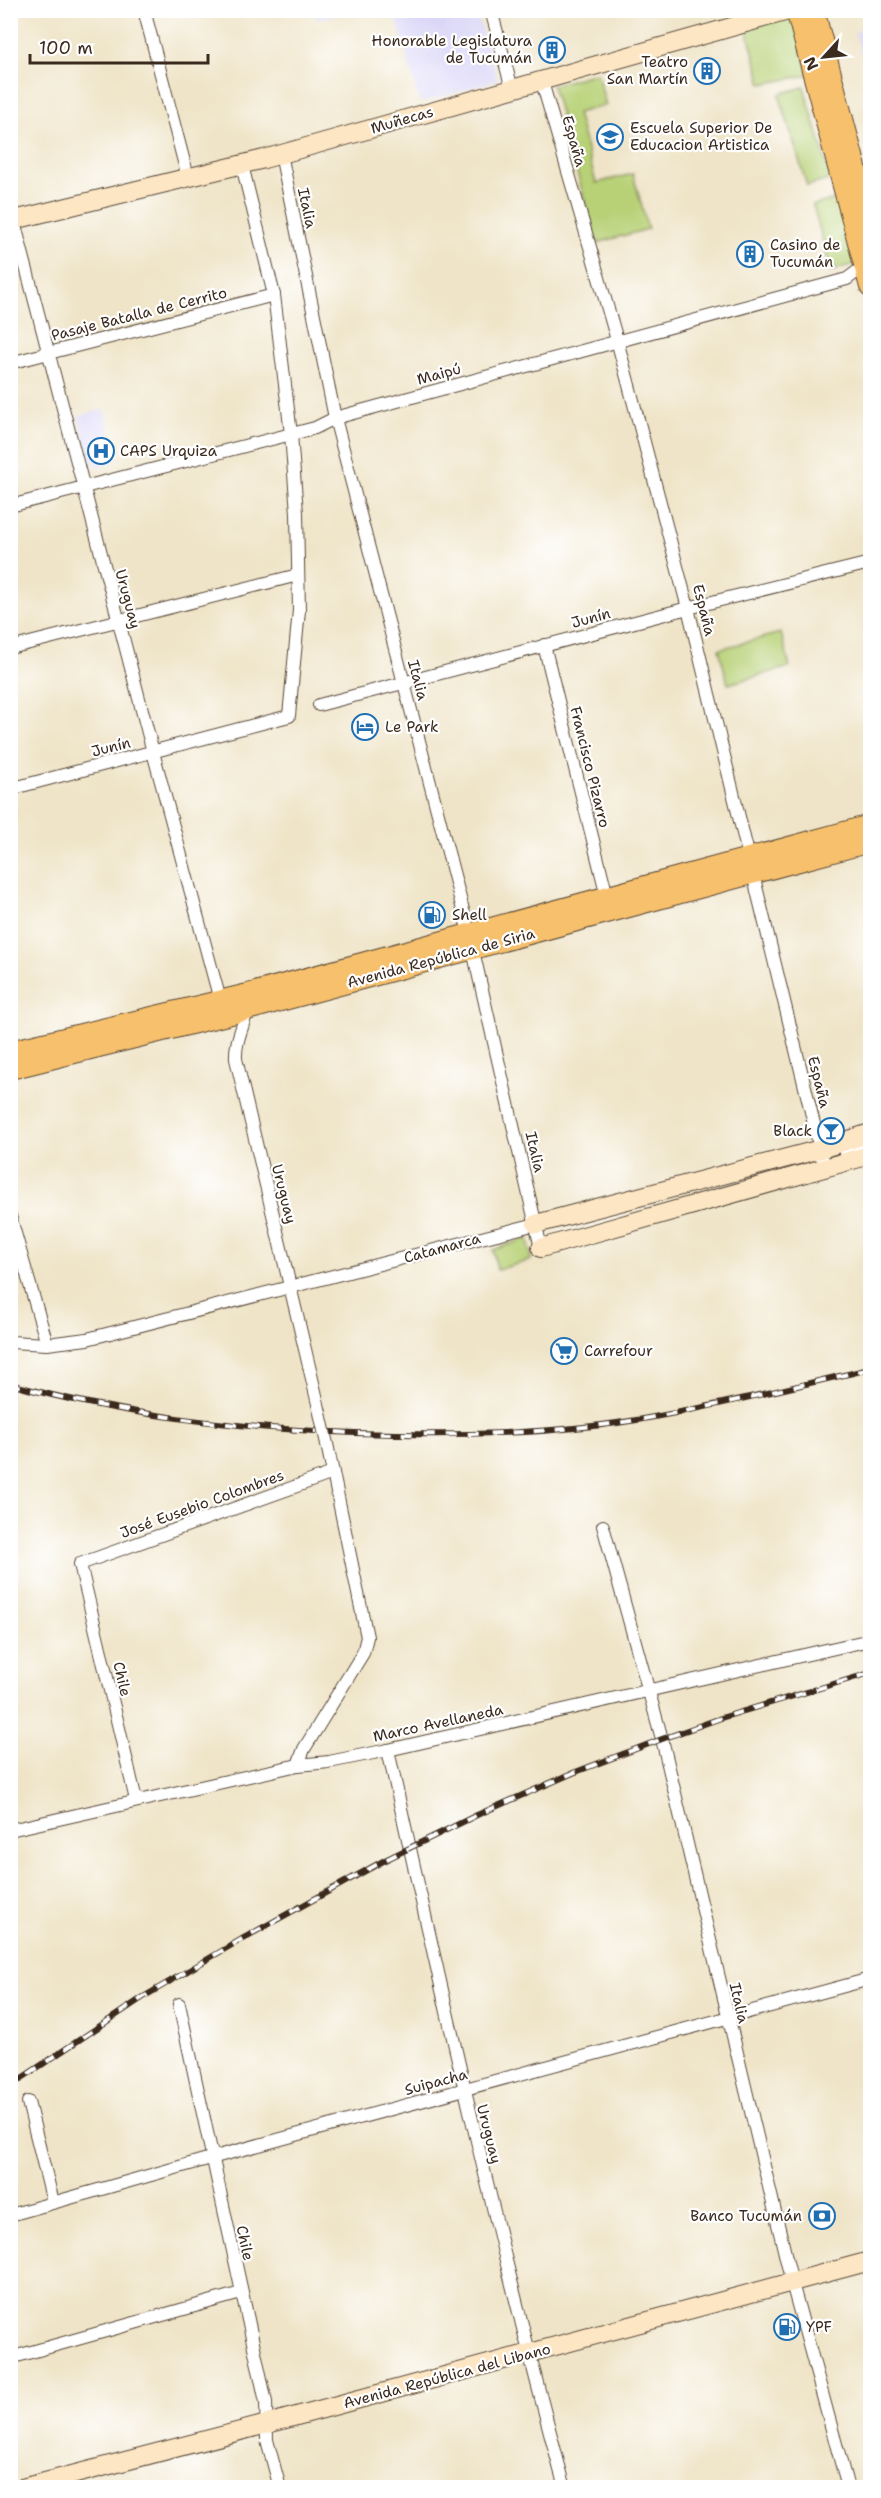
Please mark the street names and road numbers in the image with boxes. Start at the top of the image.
street label: Muñecas [368,102,436,138]
street label: España [557,113,591,170]
street label: Italia [293,186,321,231]
street label: Pasaje Batalla de Cerrito [49,282,229,346]
street label: Maipú [415,359,463,389]
street label: Uruguay [111,567,145,631]
street label: España [688,582,720,639]
street label: Junín [569,603,613,633]
street label: Italia [403,658,433,703]
street label: Francisco Pizarro [565,704,615,830]
street label: Junín [89,732,133,762]
street label: Avenida República de Siria [345,923,538,993]
street label: España [803,1054,835,1111]
street label: Italia [521,1130,550,1175]
street label: Uruguay [267,1162,301,1226]
street label: Catamarca [401,1228,483,1268]
street label: José Eusebio Colombres [117,1465,287,1543]
street label: Chile [108,1660,136,1698]
street label: Marco Avellaneda [371,1699,506,1747]
street label: Italia [725,1981,754,2026]
street label: Suipacha [402,2064,470,2100]
street label: Uruguay [472,2102,506,2166]
street label: Chile [232,2224,258,2262]
street label: Avenida República del Libano [341,2339,553,2413]

